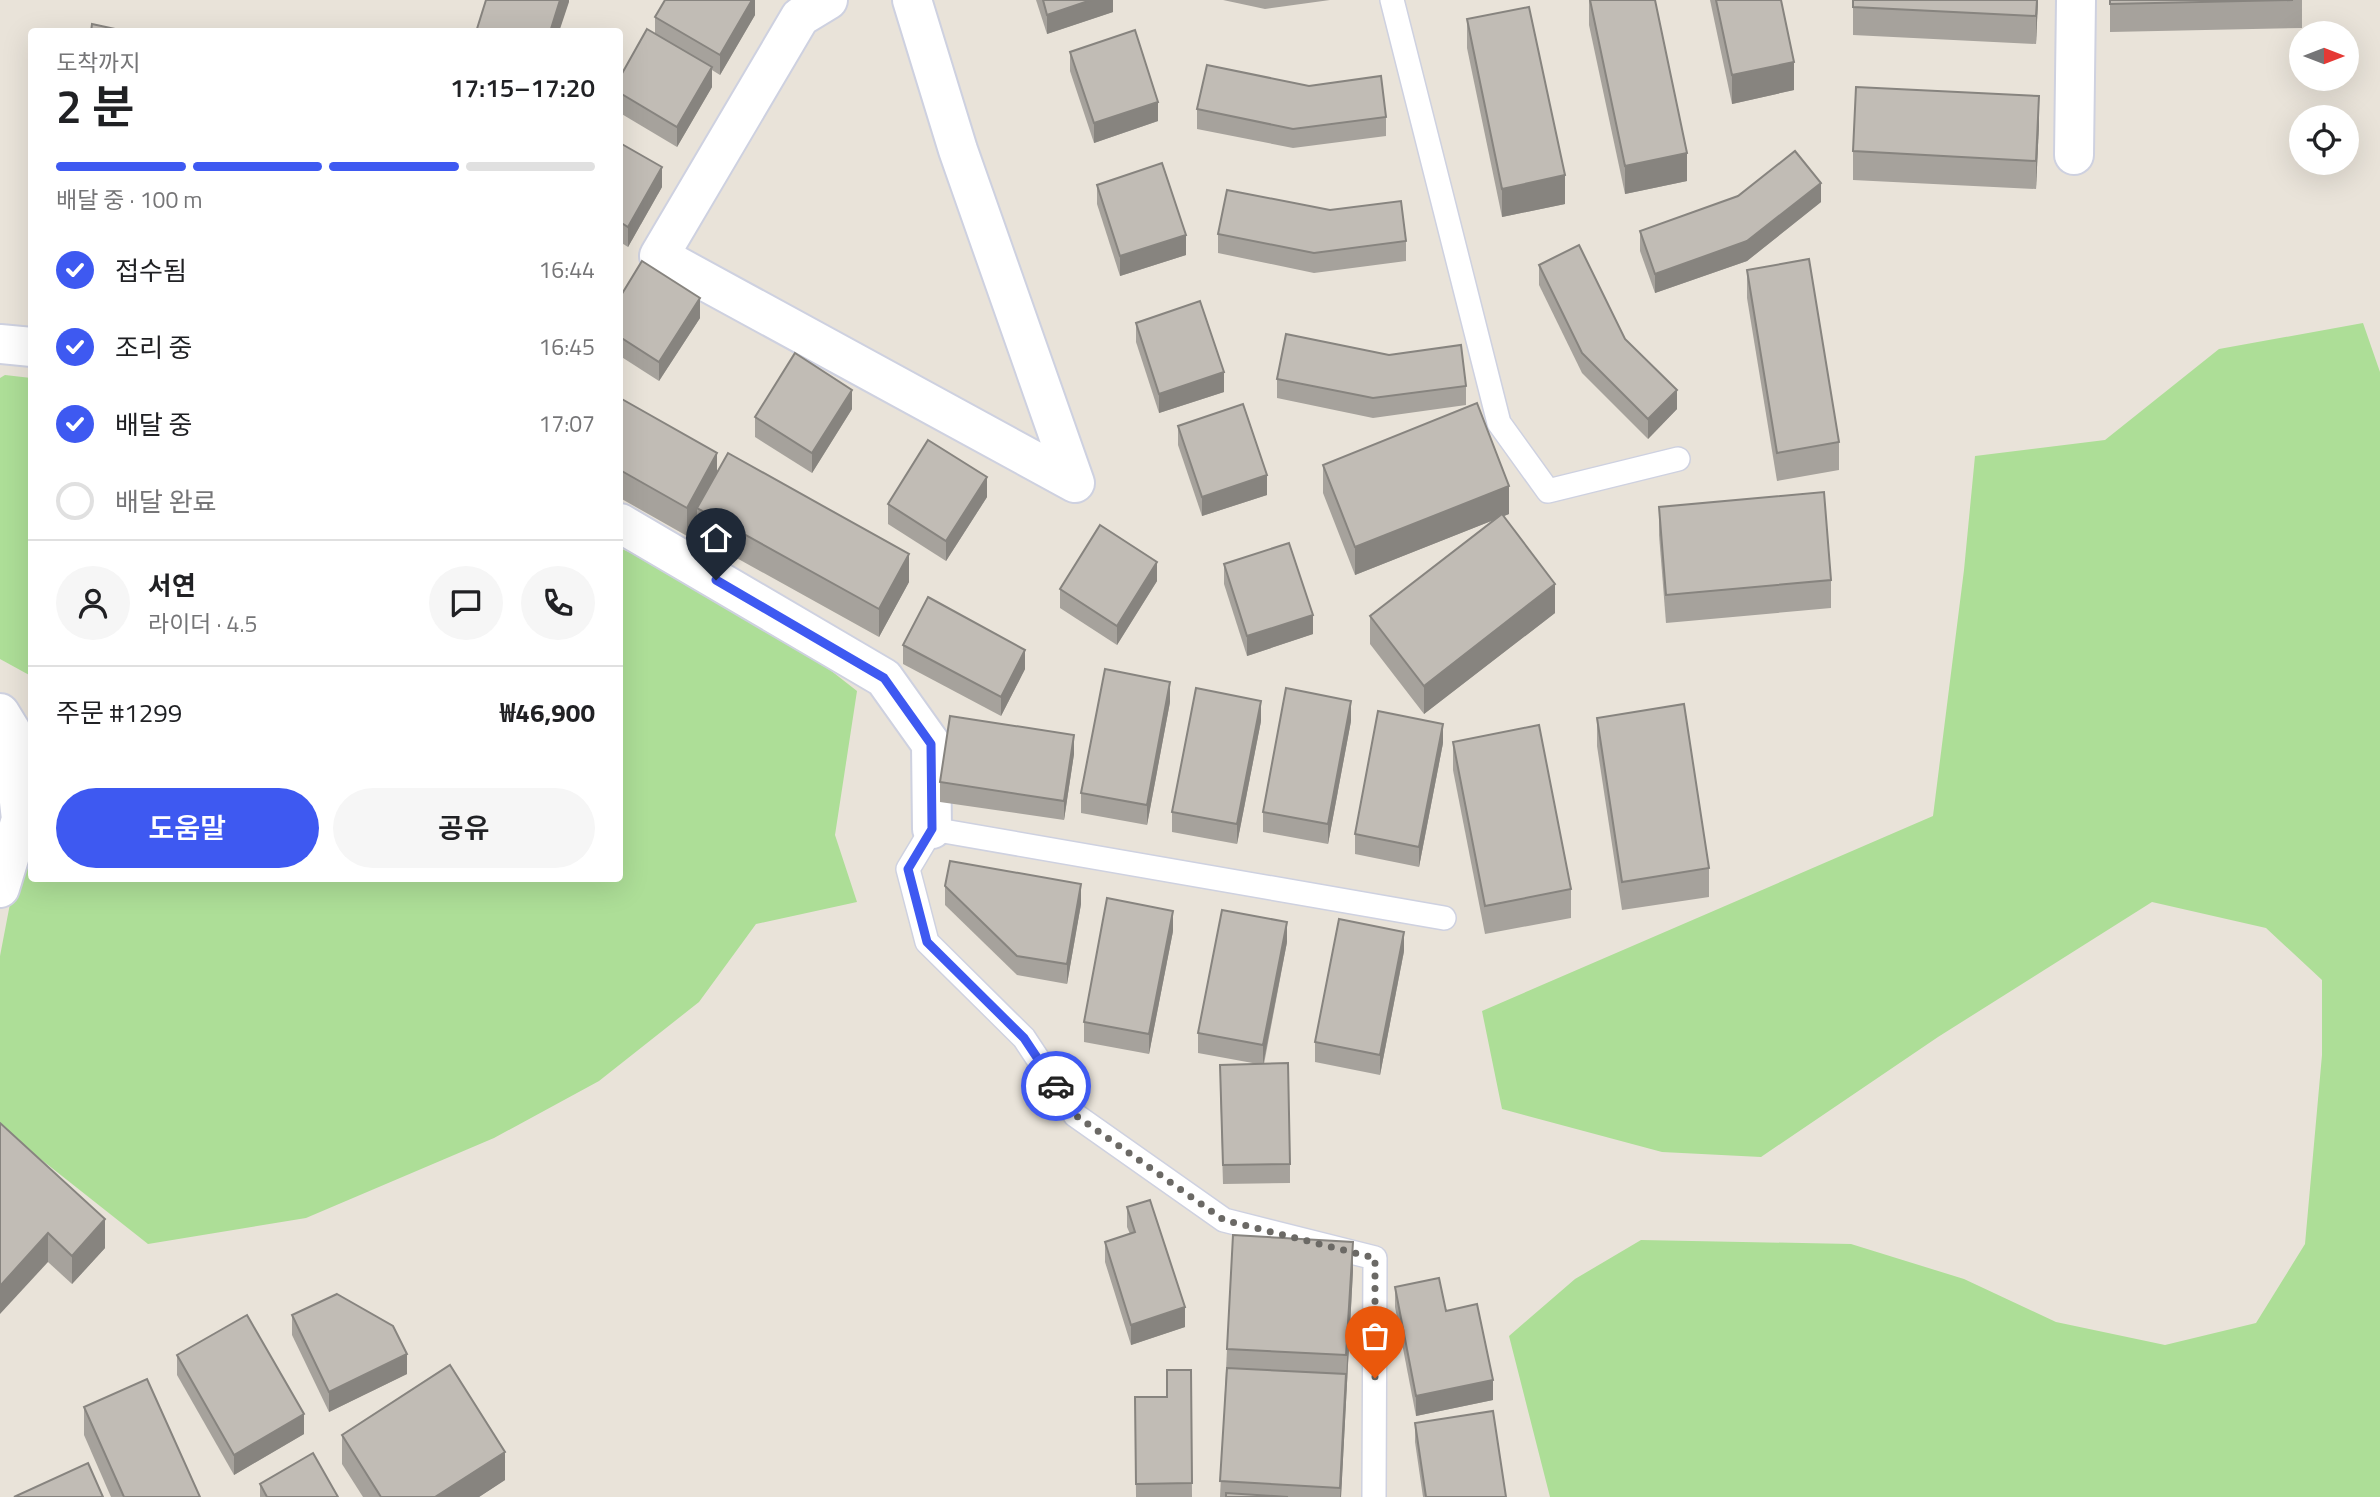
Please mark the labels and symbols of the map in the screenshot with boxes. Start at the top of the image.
north arrow [2289,21,2359,91]
pin [686,508,746,580]
courier [1021,1051,1091,1121]
pin [1345,1306,1405,1378]

